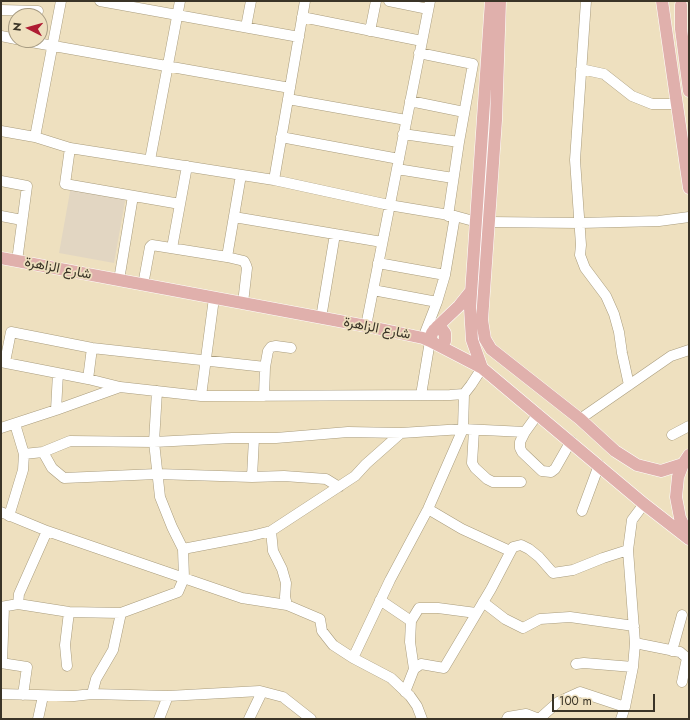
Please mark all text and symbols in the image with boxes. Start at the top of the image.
north arrow [8,8,48,48]
text: N [9,22,25,32]
street label: شارع الزاهرة [23,254,93,284]
street label: شارع الزاهرة [342,314,412,344]
scale bar [554,686,657,712]
text: 100 m [559,692,592,710]

